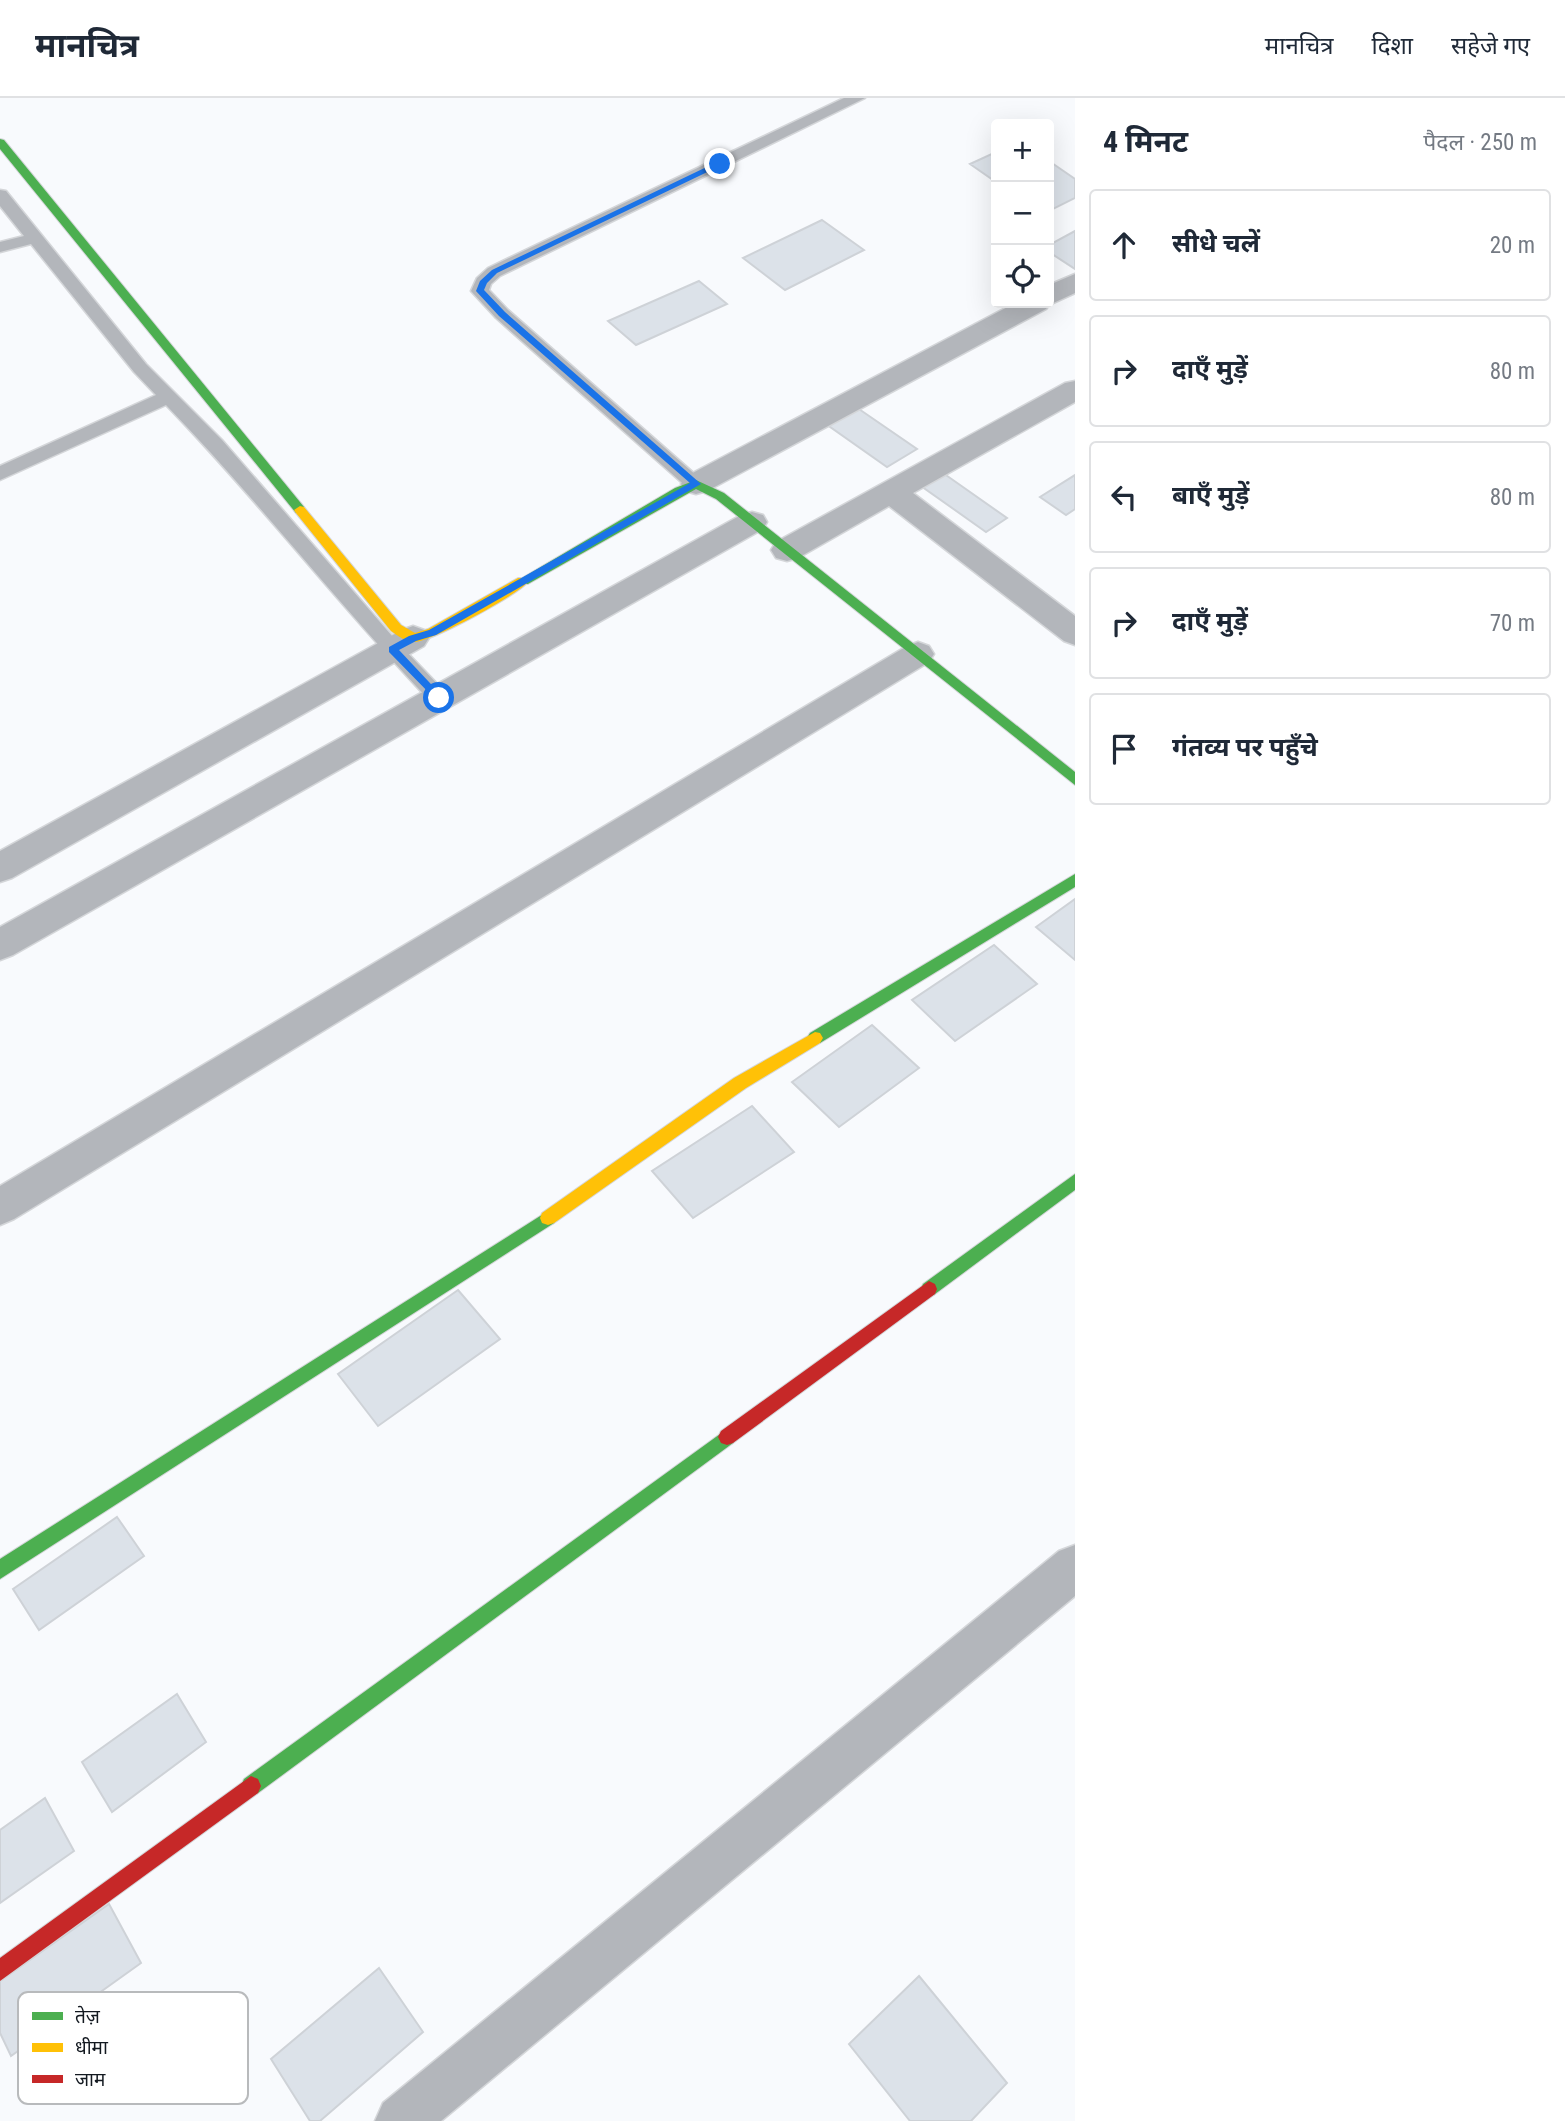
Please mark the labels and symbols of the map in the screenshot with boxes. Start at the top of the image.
route end [704,148,735,179]
route start [423,682,454,713]
legend [18,1992,248,2104]
text: तेज़ [75,2005,101,2028]
text: धीमा [75,2036,109,2059]
text: जाम [75,2068,106,2091]

